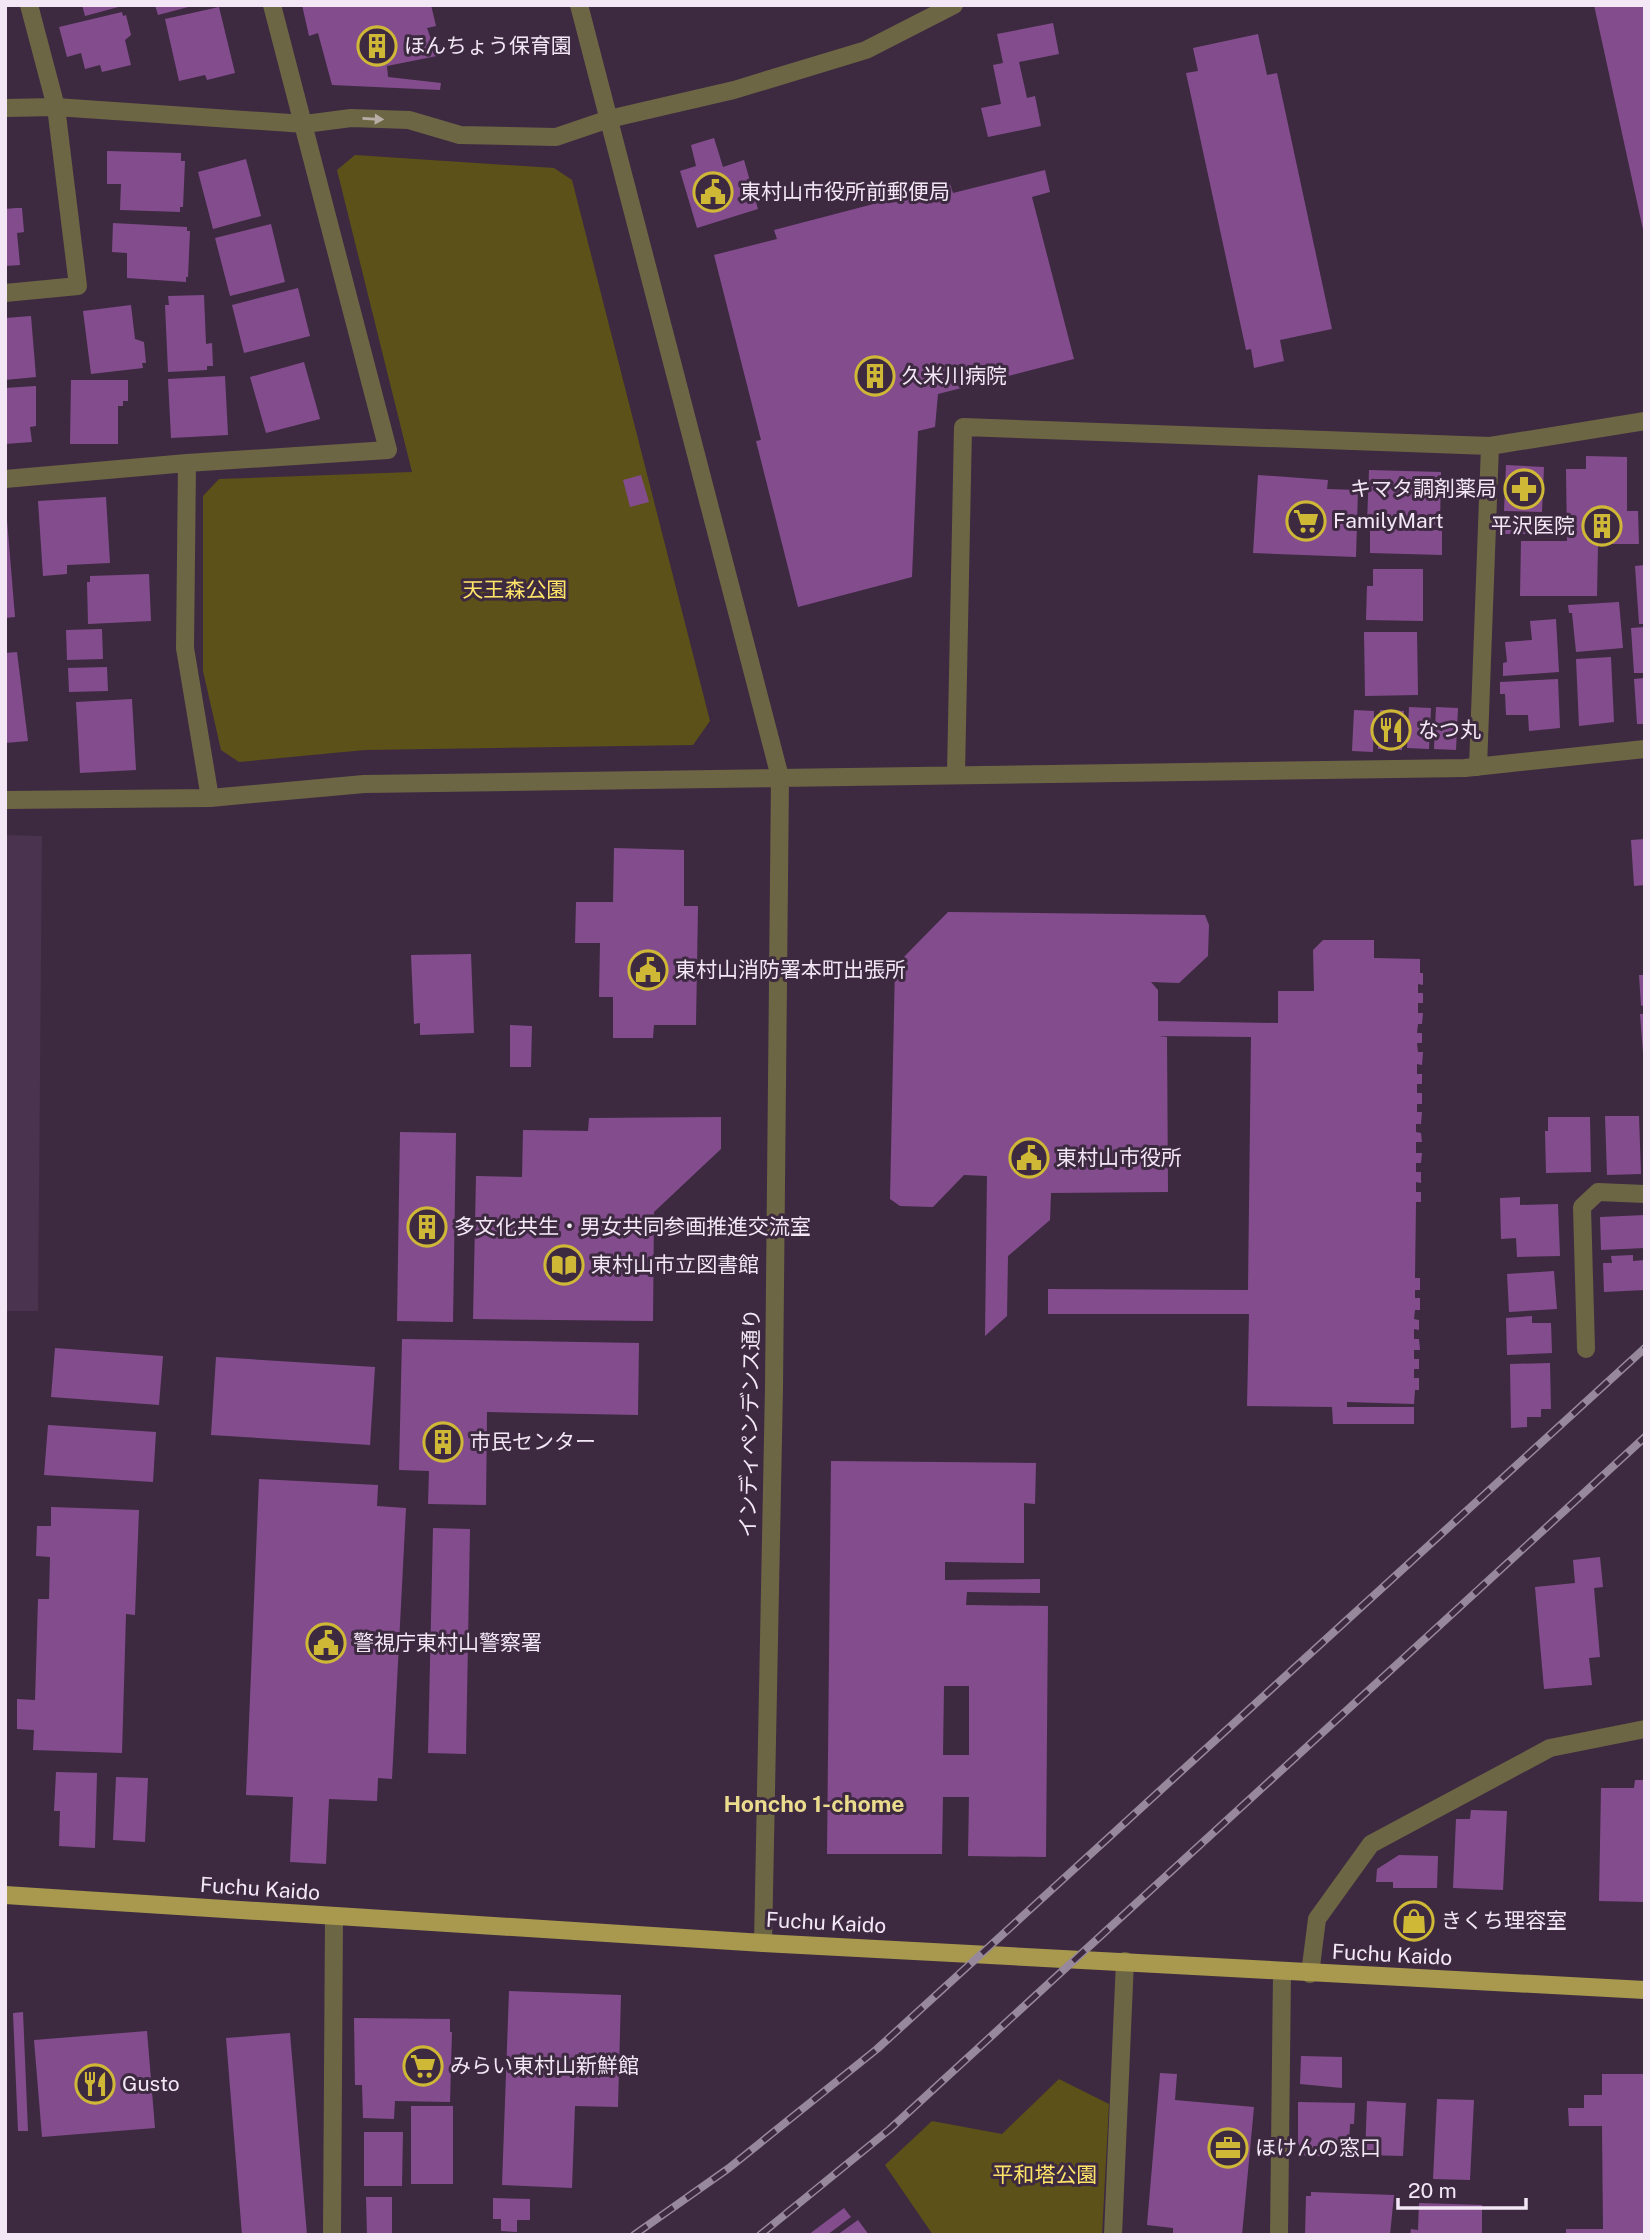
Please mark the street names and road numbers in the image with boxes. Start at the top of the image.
street label: インディペンデンス通り [735,1308,764,1538]
street label: Fuchu Kaido [199,1872,321,1905]
street label: Fuchu Kaido [765,1907,887,1938]
street label: Fuchu Kaido [1331,1939,1453,1970]

